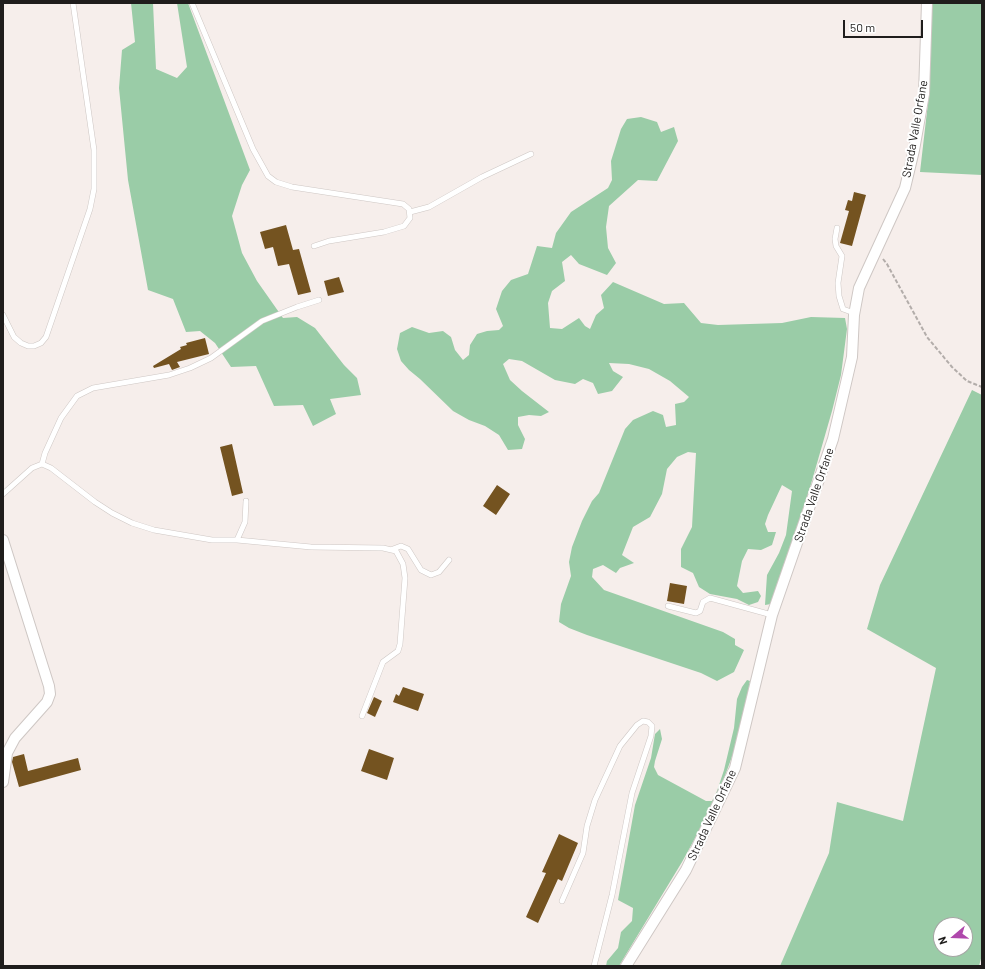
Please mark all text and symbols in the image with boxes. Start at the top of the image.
scale bar [845,12,925,38]
text: 50 m [850,20,875,34]
street label: Strada Valle Orfane [899,79,931,179]
street label: Strada Valle Orfane [791,446,837,544]
street label: Strada Valle Orfane [685,767,739,863]
north arrow [933,917,973,957]
text: N [935,935,949,946]

